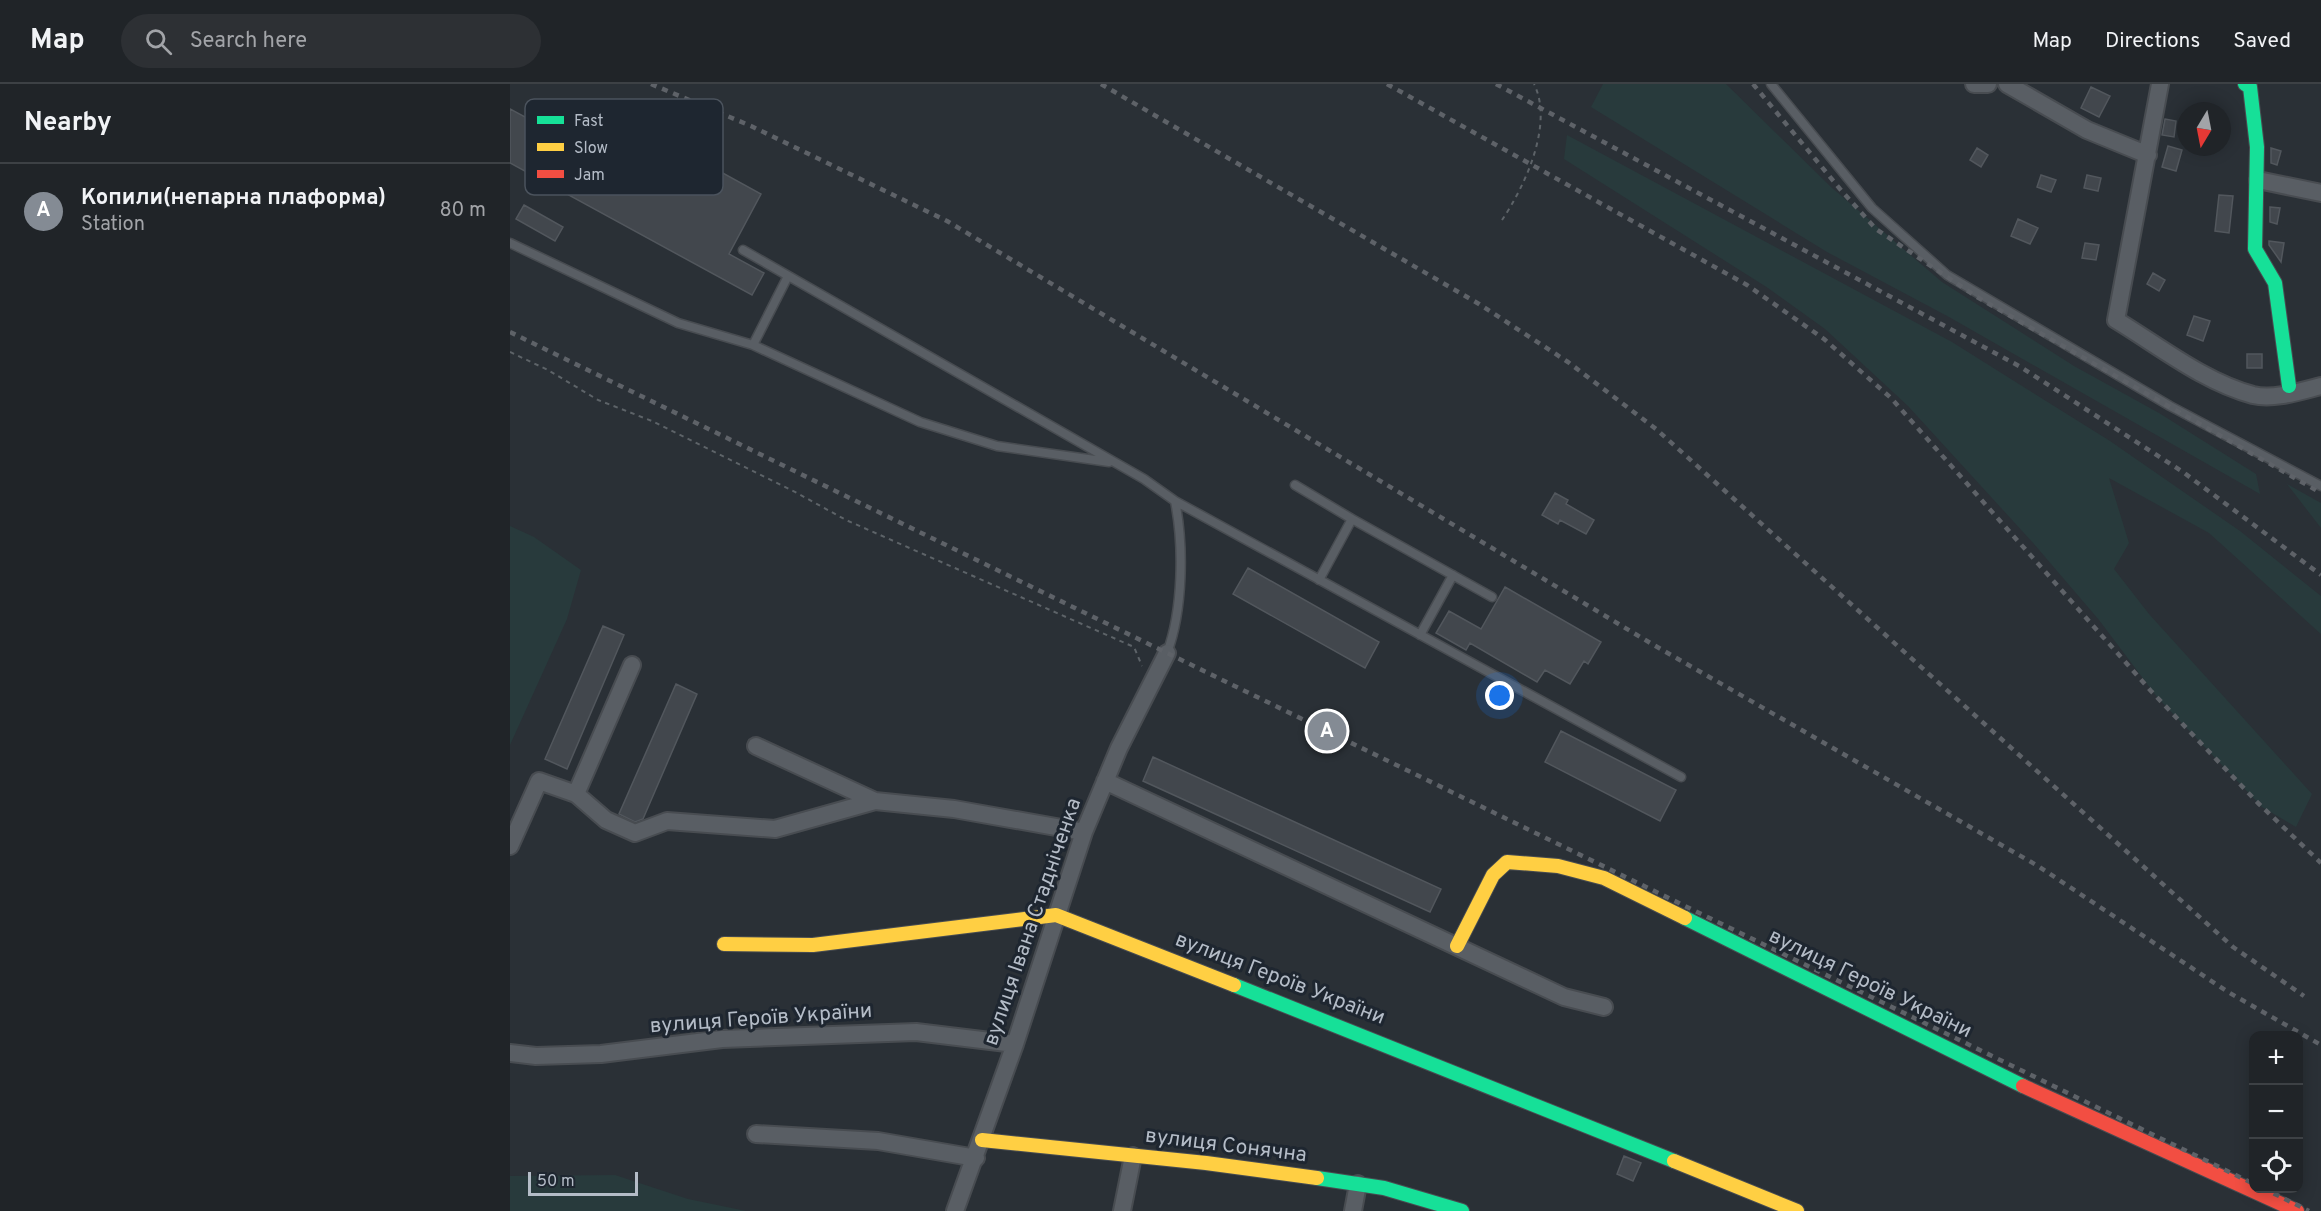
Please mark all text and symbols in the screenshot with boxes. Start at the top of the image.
search box [121,14,541,68]
text: Map [30,23,85,59]
icon: search [142,25,175,58]
text: Search here [190,28,307,55]
text: Map [2032,28,2072,55]
text: Directions [2105,28,2200,55]
text: Saved [2233,28,2291,55]
legend [525,99,723,195]
north arrow [2177,102,2231,156]
text: Nearby [24,107,112,140]
text: Fast [574,112,604,132]
text: Slow [574,139,608,159]
text: Jam [574,166,605,186]
text: Копили(непарна плаформа) [81,185,386,212]
text: A [36,198,51,224]
text: 80 m [440,198,486,224]
text: Station [81,212,145,238]
your location [1485,681,1514,710]
pin: A [1308,708,1346,754]
street label: вулиця Івана Стадніченка [978,795,1088,1049]
street label: вулиця Героїв України [1764,923,1976,1045]
street label: вулиця Героїв України [1171,926,1389,1032]
street label: вулиця Героїв України [649,998,873,1040]
map controls [2249,1031,2303,1193]
button: + [2249,1031,2303,1085]
button: − [2249,1085,2303,1139]
street label: вулиця Сонячна [1144,1123,1308,1169]
button: locate [2249,1139,2303,1193]
scale bar [528,1169,638,1196]
text: 50 m [537,1172,575,1192]

